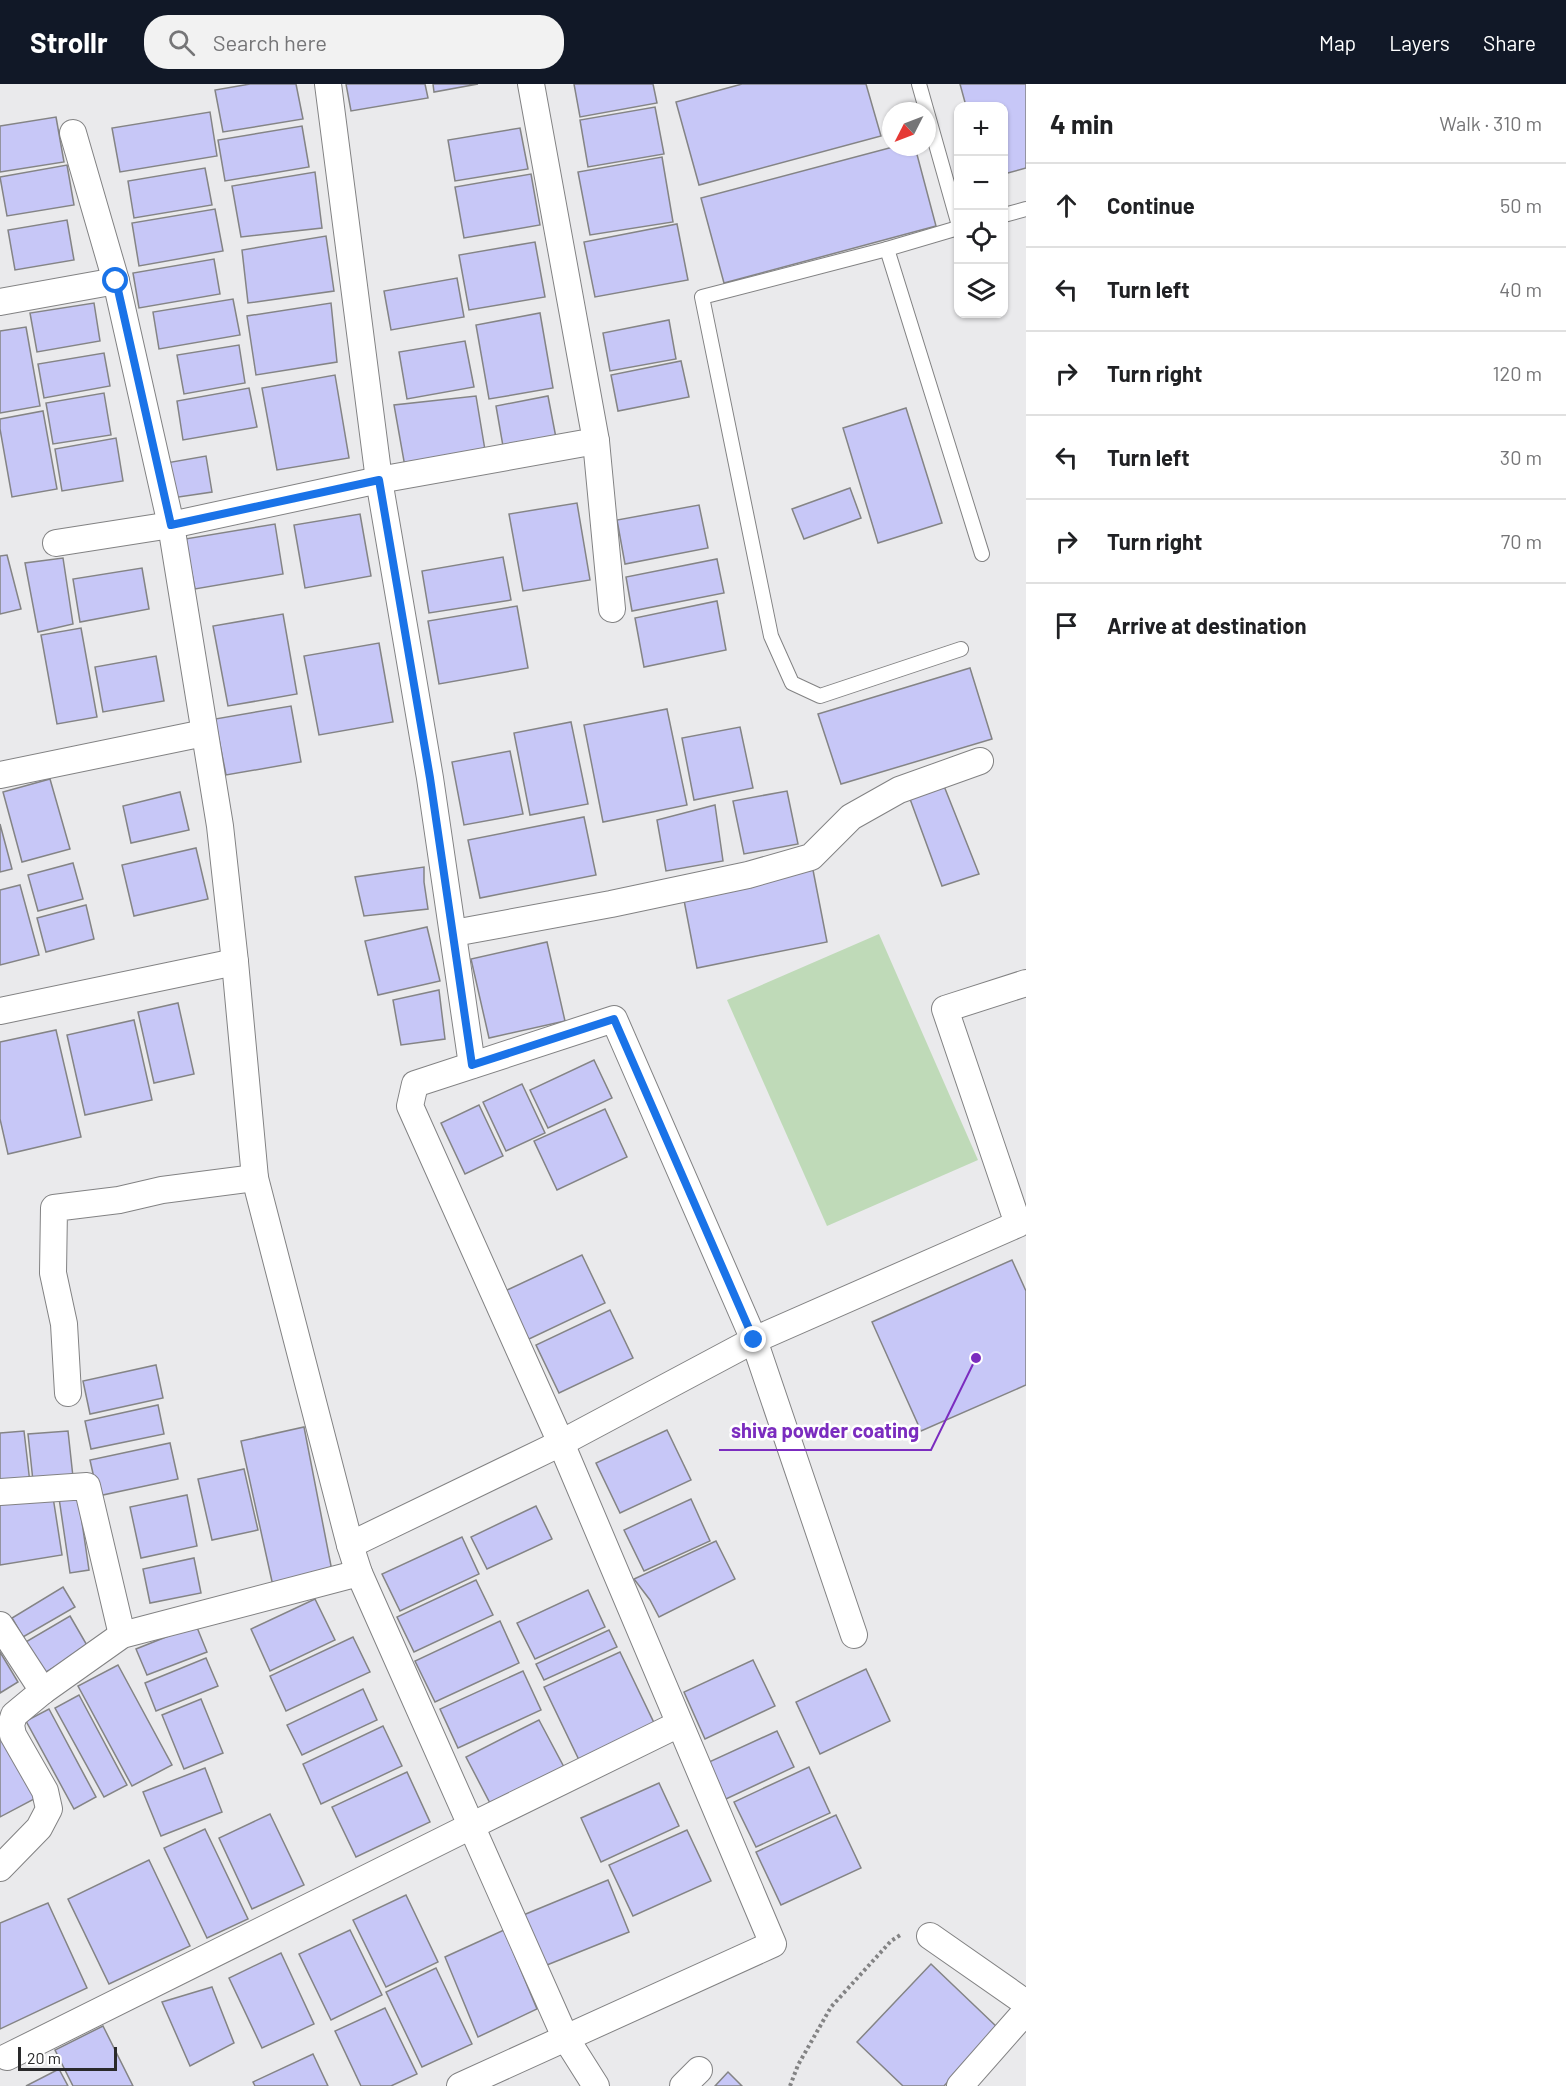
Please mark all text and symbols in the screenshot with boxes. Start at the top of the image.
search box [144,15,564,69]
text: Strollr [30,25,108,59]
icon: search [165,26,198,59]
text: Search here [213,29,327,55]
text: Map [1319,30,1356,55]
text: Layers [1389,30,1450,55]
text: Share [1483,30,1536,55]
north arrow [882,102,936,156]
map controls [954,102,1008,318]
button: + [954,102,1008,156]
text: 4 min [1050,108,1114,139]
text: Walk · 310 m [1439,111,1542,135]
button: − [954,156,1008,210]
icon: ahead [1050,189,1083,222]
text: Continue [1107,192,1195,218]
text: 50 m [1500,193,1542,217]
button: locate [954,210,1008,264]
button: layers [954,264,1008,318]
route start [102,267,128,293]
icon: left [1050,273,1083,306]
text: Turn left [1107,276,1190,302]
text: 40 m [1499,277,1542,301]
icon: right [1050,357,1083,390]
text: Turn right [1107,360,1202,386]
text: 120 m [1492,361,1542,385]
icon: left [1050,441,1083,474]
text: Turn left [1107,444,1190,470]
text: 30 m [1500,445,1542,469]
icon: right [1050,525,1083,558]
text: Turn right [1107,528,1202,554]
text: 70 m [1501,529,1542,553]
icon: arrive [1050,609,1083,642]
text: Arrive at destination [1107,612,1306,638]
route end [740,1326,766,1352]
callout: shiva powder coating [719,1412,931,1450]
text: shiva powder coating [731,1418,919,1442]
scale bar [18,2044,117,2072]
text: 20 m [27,2048,61,2067]

